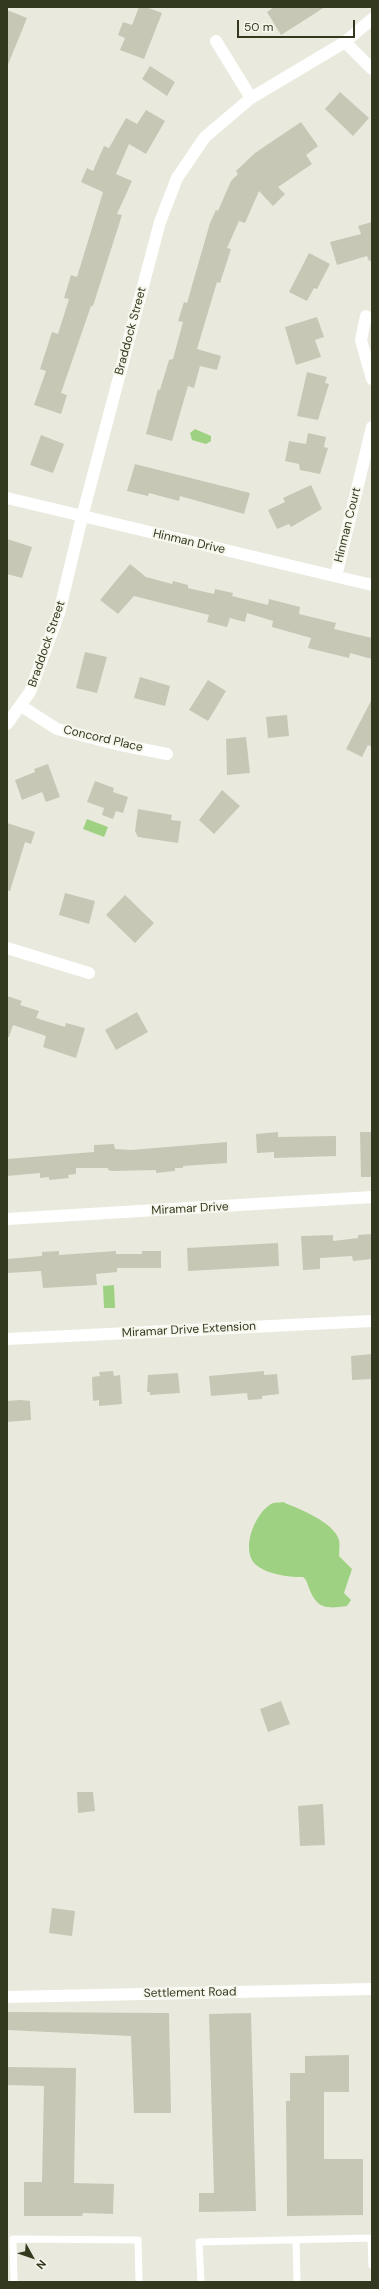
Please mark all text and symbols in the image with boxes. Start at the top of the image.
scale bar [239,12,357,38]
text: 50 m [244,19,273,35]
street label: Braddock Street [112,285,150,377]
street label: Hinman Court [332,486,364,564]
street label: Hinman Drive [151,527,227,557]
street label: Braddock Street [25,599,69,689]
street label: Concord Place [62,723,144,755]
street label: Miramar Drive [151,1200,229,1218]
street label: Miramar Drive Extension [122,1319,256,1341]
street label: Settlement Road [144,1985,236,2001]
north arrow [12,2237,52,2277]
text: N [33,2257,49,2272]

